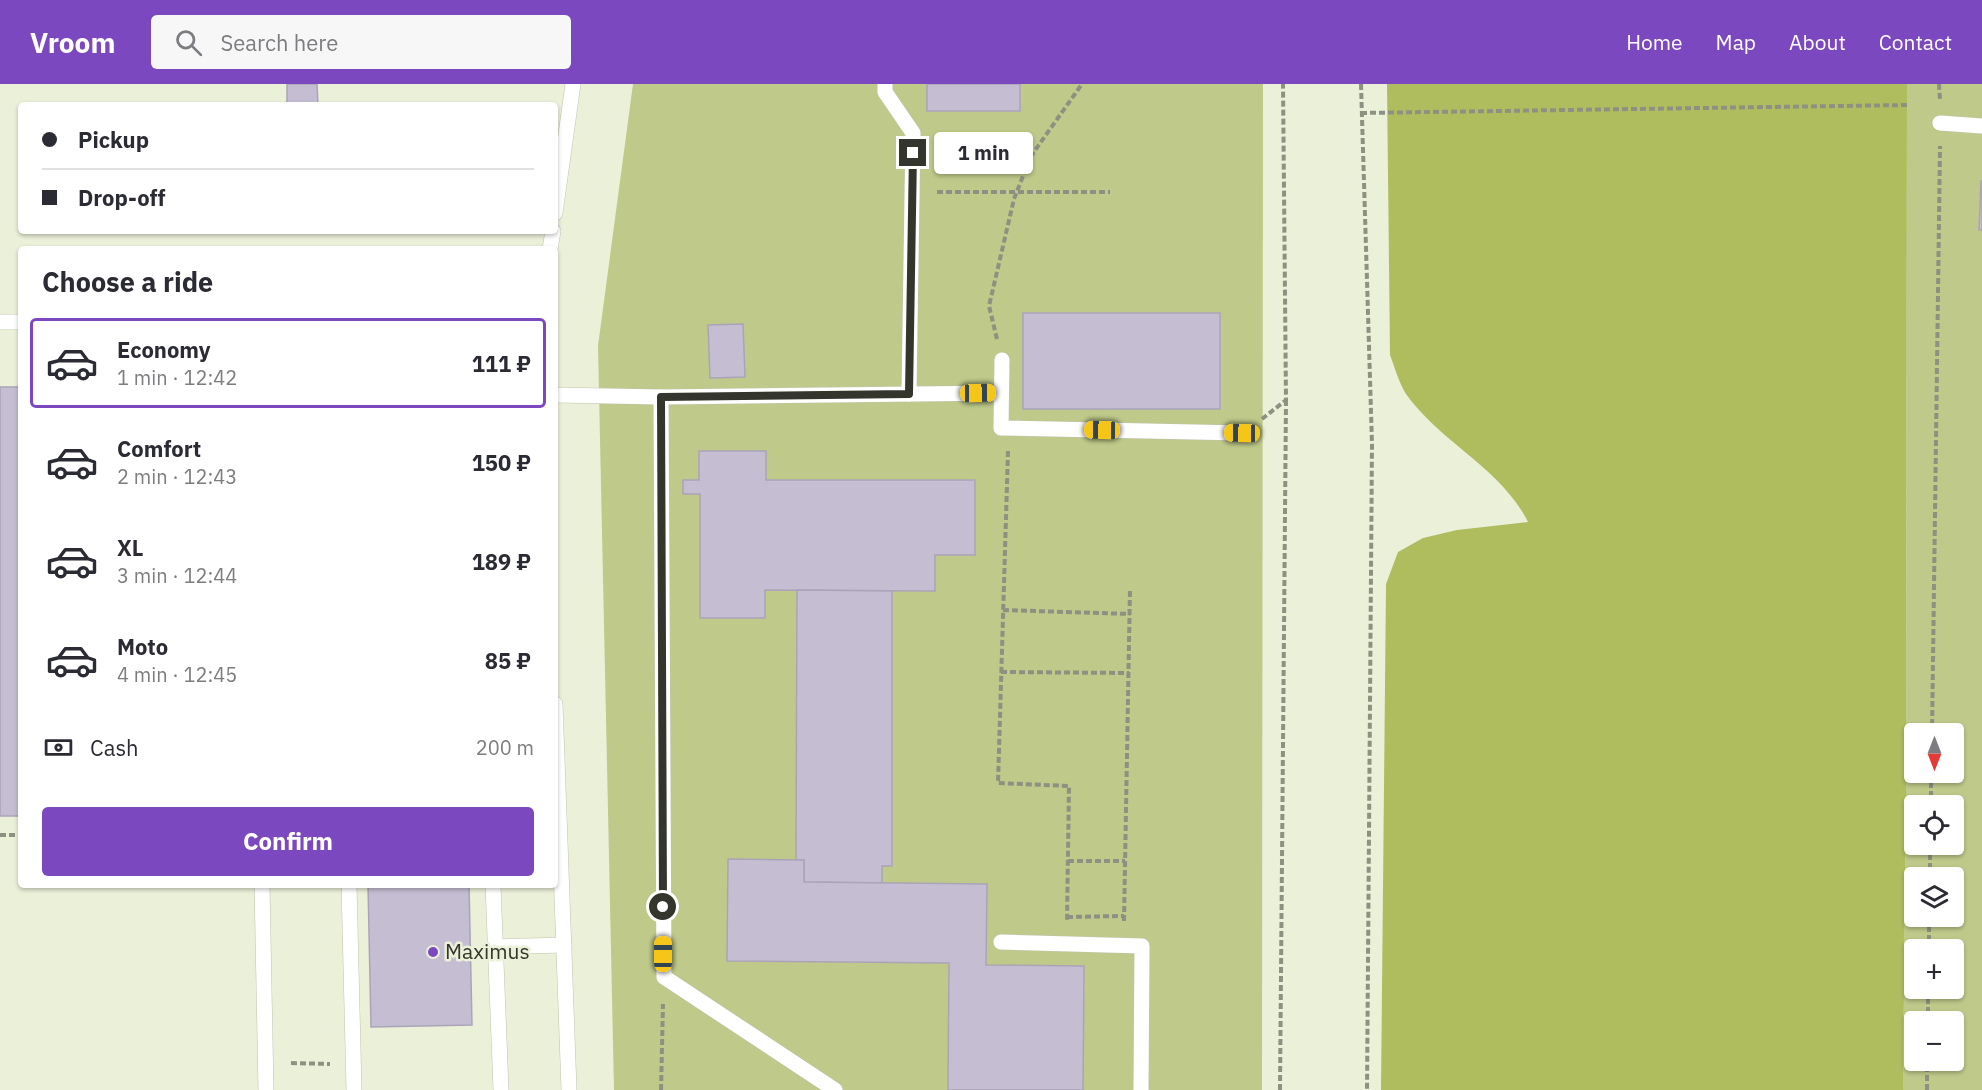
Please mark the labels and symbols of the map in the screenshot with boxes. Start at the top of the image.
callout: 1 min [934,132,1033,174]
route end [899,139,926,166]
car [960,384,996,402]
car [1084,421,1120,439]
car [1224,424,1260,442]
north arrow [1904,723,1964,783]
route start [649,893,676,920]
car [654,936,672,972]
place label: Maximus [445,937,530,965]
marker: Maximus [426,945,440,959]

